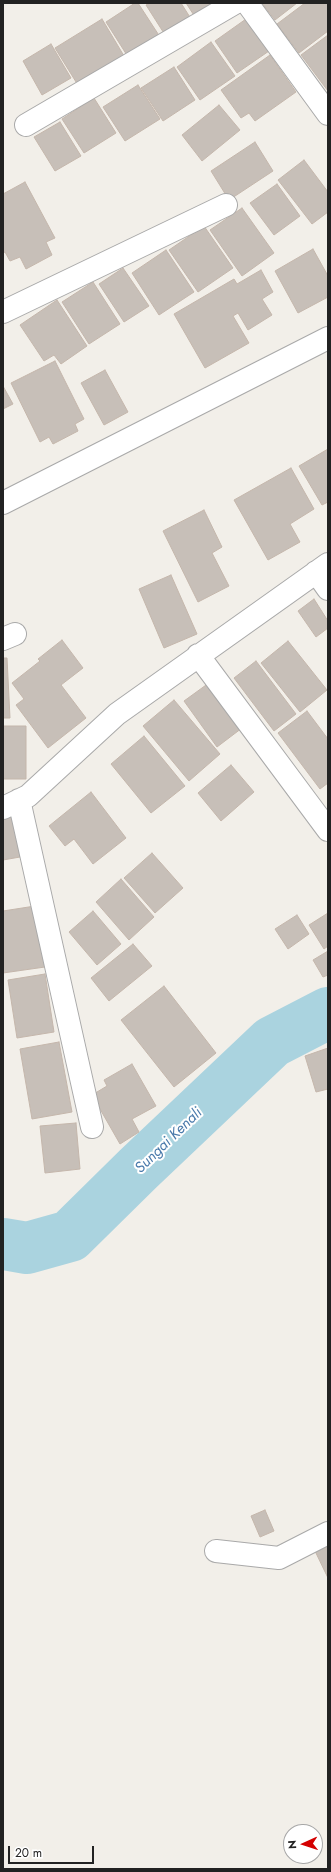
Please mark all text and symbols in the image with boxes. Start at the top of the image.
water label: Sungai Kenali [132,1104,206,1178]
north arrow [283,1824,323,1864]
scale bar [10,1838,96,1864]
text: N [284,1840,300,1849]
text: 20 m [15,1844,42,1862]

